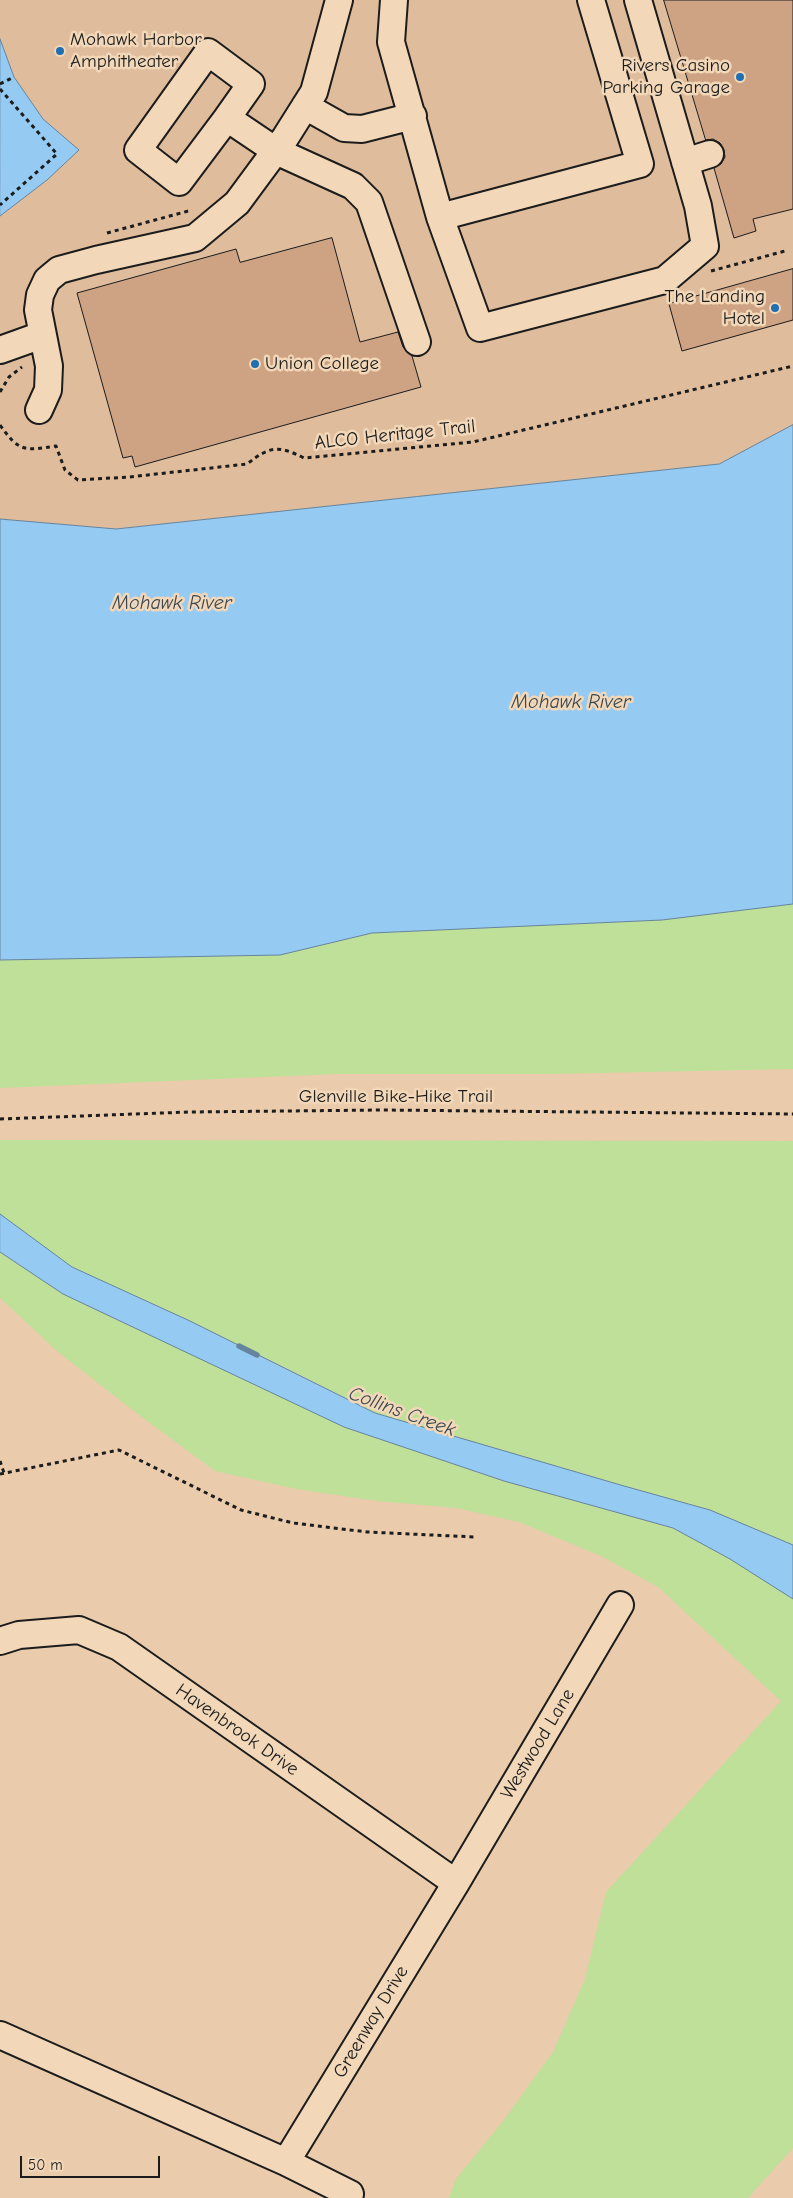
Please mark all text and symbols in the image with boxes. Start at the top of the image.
place label: Mohawk Harbor Amphitheater [70,29,202,73]
marker: Mohawk Harbor Amphitheater [54,45,66,57]
place label: Rivers Casino Parking Garage [602,55,730,99]
marker: Rivers Casino Parking Garage [734,71,746,83]
place label: The Landing Hotel [665,286,765,330]
marker: The Landing Hotel [769,302,781,314]
place label: Union College [265,353,379,375]
marker: Union College [249,358,261,370]
street label: ALCO Heritage Trail [314,415,476,455]
water label: Mohawk River [112,591,232,615]
water label: Mohawk River [511,690,631,714]
street label: Glenville Bike-Hike Trail [299,1086,493,1108]
water label: Collins Creek [345,1382,459,1442]
street label: Havenbrook Drive [171,1679,303,1781]
street label: Westwood Lane [496,1685,580,1803]
street label: Greenway Drive [329,1962,413,2082]
scale bar [22,2146,162,2178]
text: 50 m [28,2156,63,2174]

